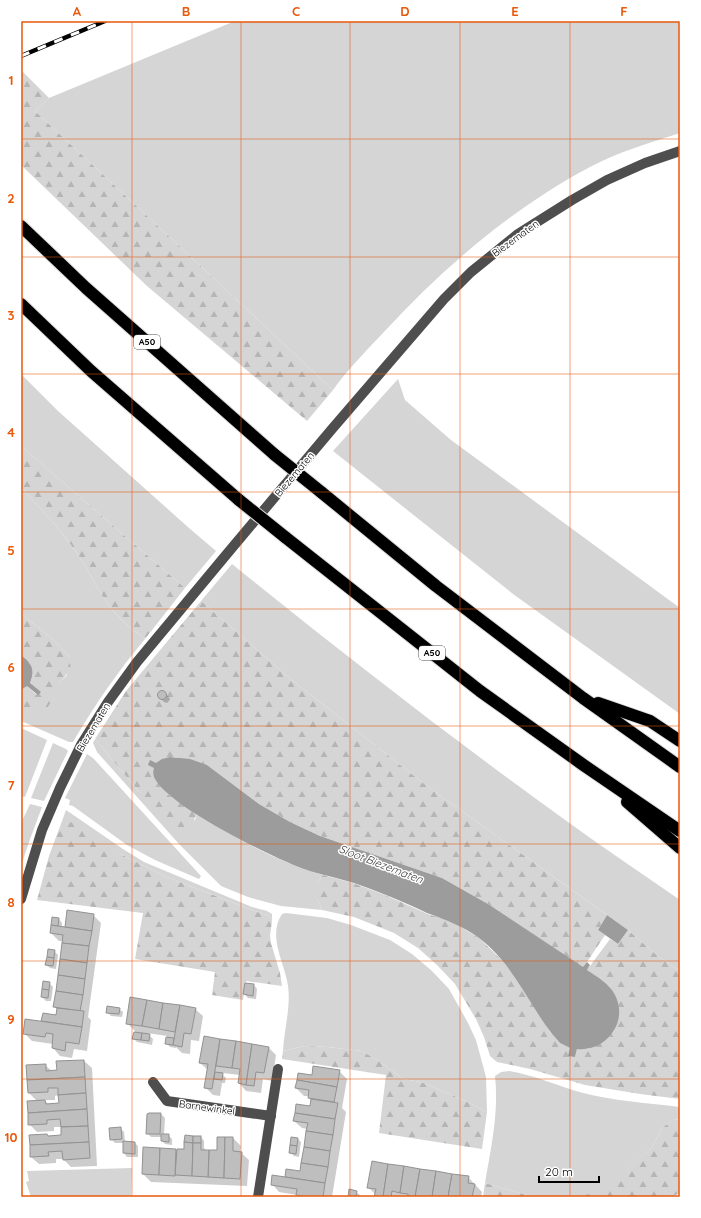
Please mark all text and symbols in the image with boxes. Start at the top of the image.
text: A [73,3,82,19]
text: B [182,3,190,19]
text: C [292,3,300,19]
text: D [400,3,410,19]
text: E [511,3,519,19]
text: F [620,3,628,19]
text: 1 [8,72,14,88]
text: 2 [7,190,15,206]
street label: Biezematen [489,217,541,260]
text: 3 [8,307,15,323]
road number: A50 [134,335,160,349]
text: 4 [7,424,15,440]
street label: Biezematen [272,449,317,499]
text: 5 [7,542,15,558]
road number: A50 [419,646,445,660]
text: 6 [7,659,15,675]
street label: Biezematen [74,701,113,754]
text: 7 [7,777,15,793]
water label: Sloot Biezematen [337,842,425,887]
text: 8 [7,894,15,910]
text: 9 [7,1011,15,1027]
street label: Barnewinkel [178,1097,236,1118]
text: 10 [4,1129,18,1145]
scale bar [539,1158,599,1184]
text: 20 m [545,1164,573,1179]

